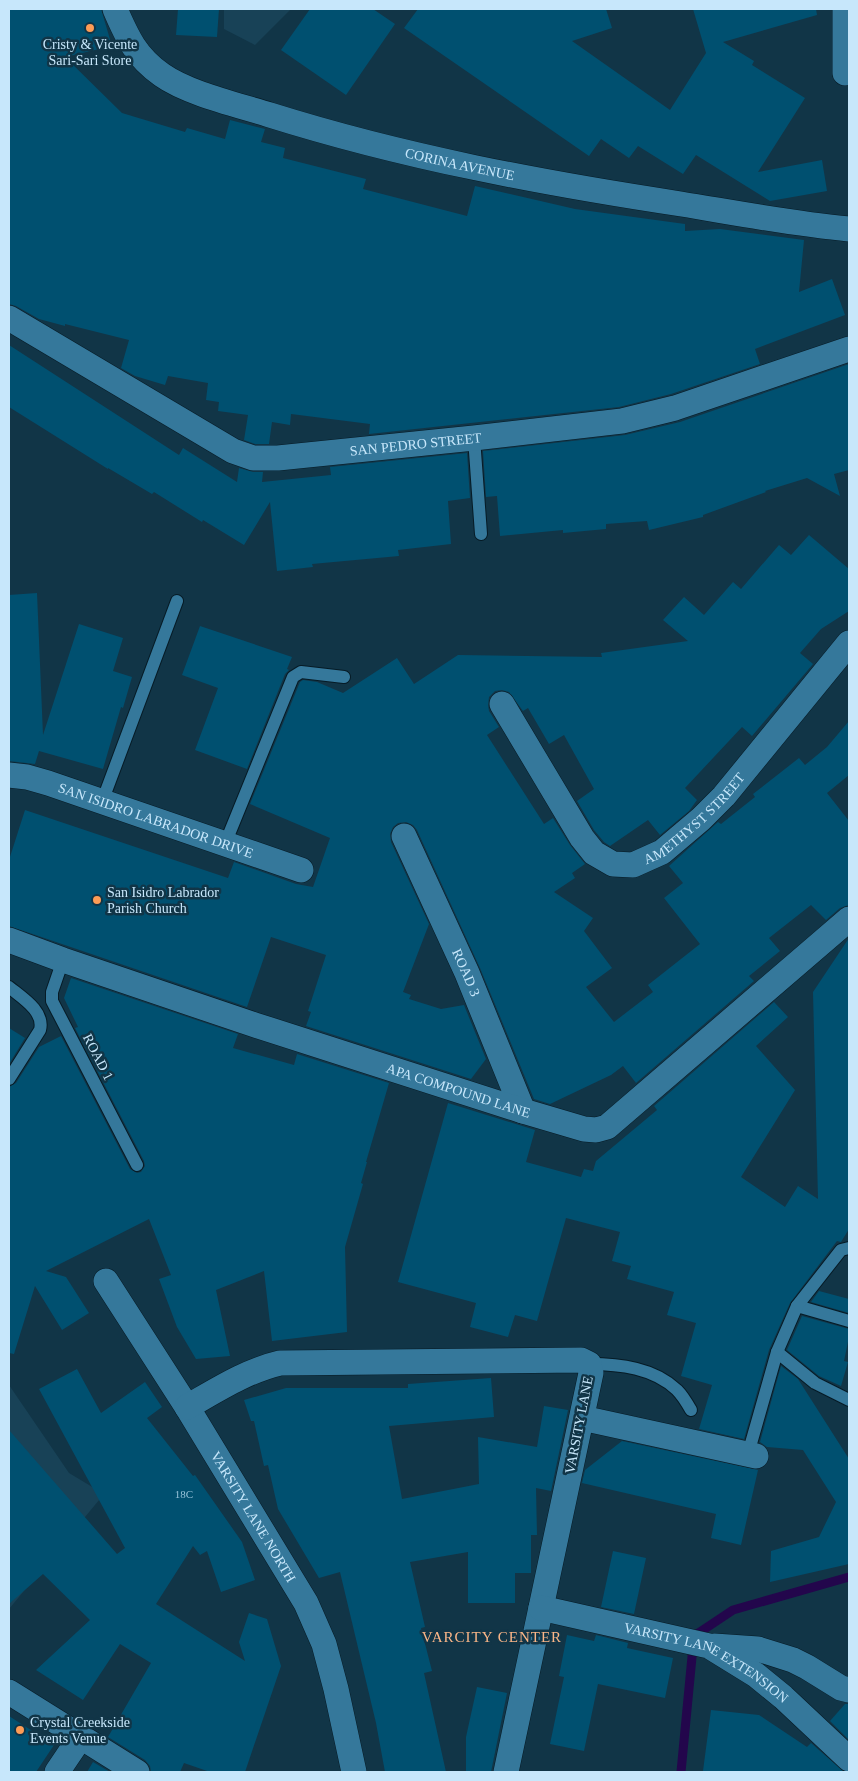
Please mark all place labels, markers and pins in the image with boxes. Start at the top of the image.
marker: Cristy & Vicente Sari-Sari Store [84,22,96,34]
place label: Cristy & Vicente Sari-Sari Store [43,37,137,68]
place label: San Isidro Labrador Parish Church [107,885,219,916]
marker: San Isidro Labrador Parish Church [91,894,103,906]
place label: Crystal Creekside Events Venue [30,1715,130,1746]
marker: Crystal Creekside Events Venue [14,1724,26,1736]

